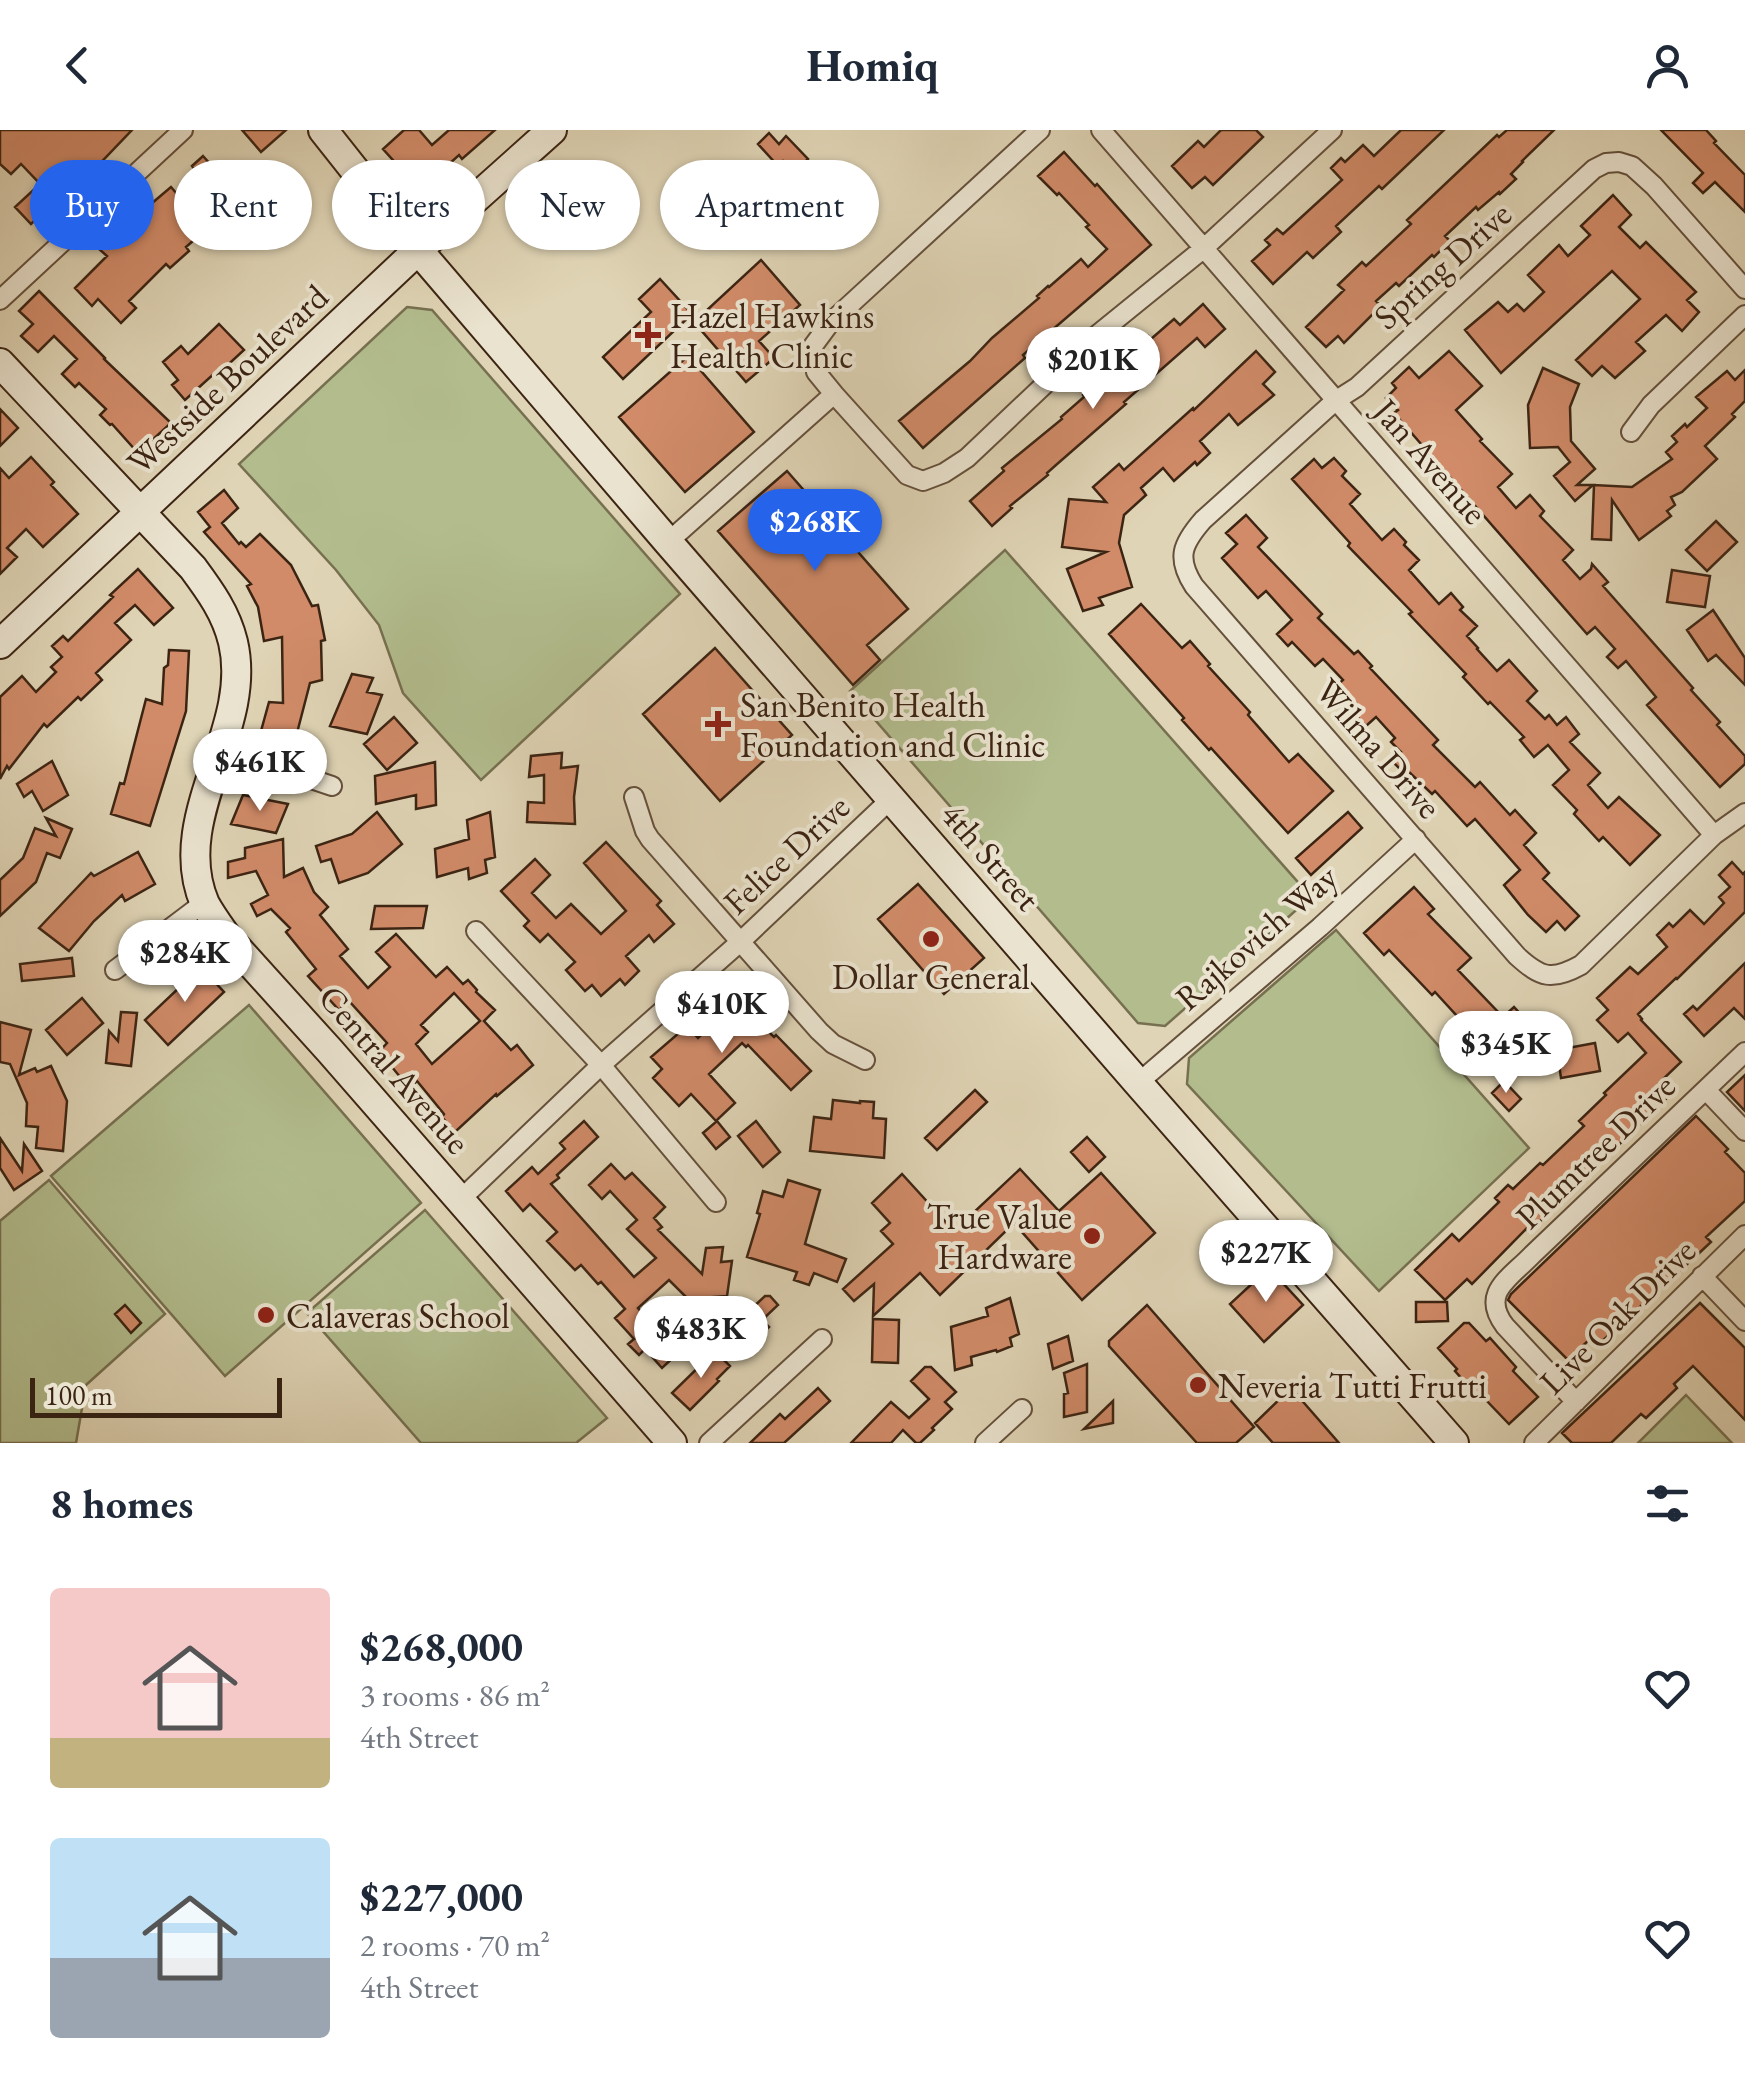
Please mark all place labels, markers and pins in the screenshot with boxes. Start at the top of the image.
place label: Hazel Hawkins Health Clinic [670,293,874,378]
marker: Hazel Hawkins Health Clinic [635,322,661,348]
pin: $201K [1023,327,1163,412]
pin: $268K [745,489,885,574]
place label: San Benito Health Foundation and Clinic [740,682,1045,767]
marker: San Benito Health Foundation and Clinic [705,711,731,737]
pin: $461K [190,729,330,814]
pin: $284K [115,920,255,1005]
marker: Dollar General [920,928,942,950]
place label: Dollar General [832,954,1030,999]
pin: $410K [652,971,792,1056]
pin: $345K [1436,1011,1576,1096]
place label: True Value Hardware [927,1194,1072,1279]
pin: $227K [1196,1220,1336,1305]
marker: True Value Hardware [1081,1225,1103,1247]
place label: Calaveras School [286,1293,510,1338]
pin: $483K [631,1296,771,1381]
marker: Calaveras School [255,1304,277,1326]
place label: Neveria Tutti Frutti [1218,1363,1487,1408]
marker: Neveria Tutti Frutti [1187,1374,1209,1396]

